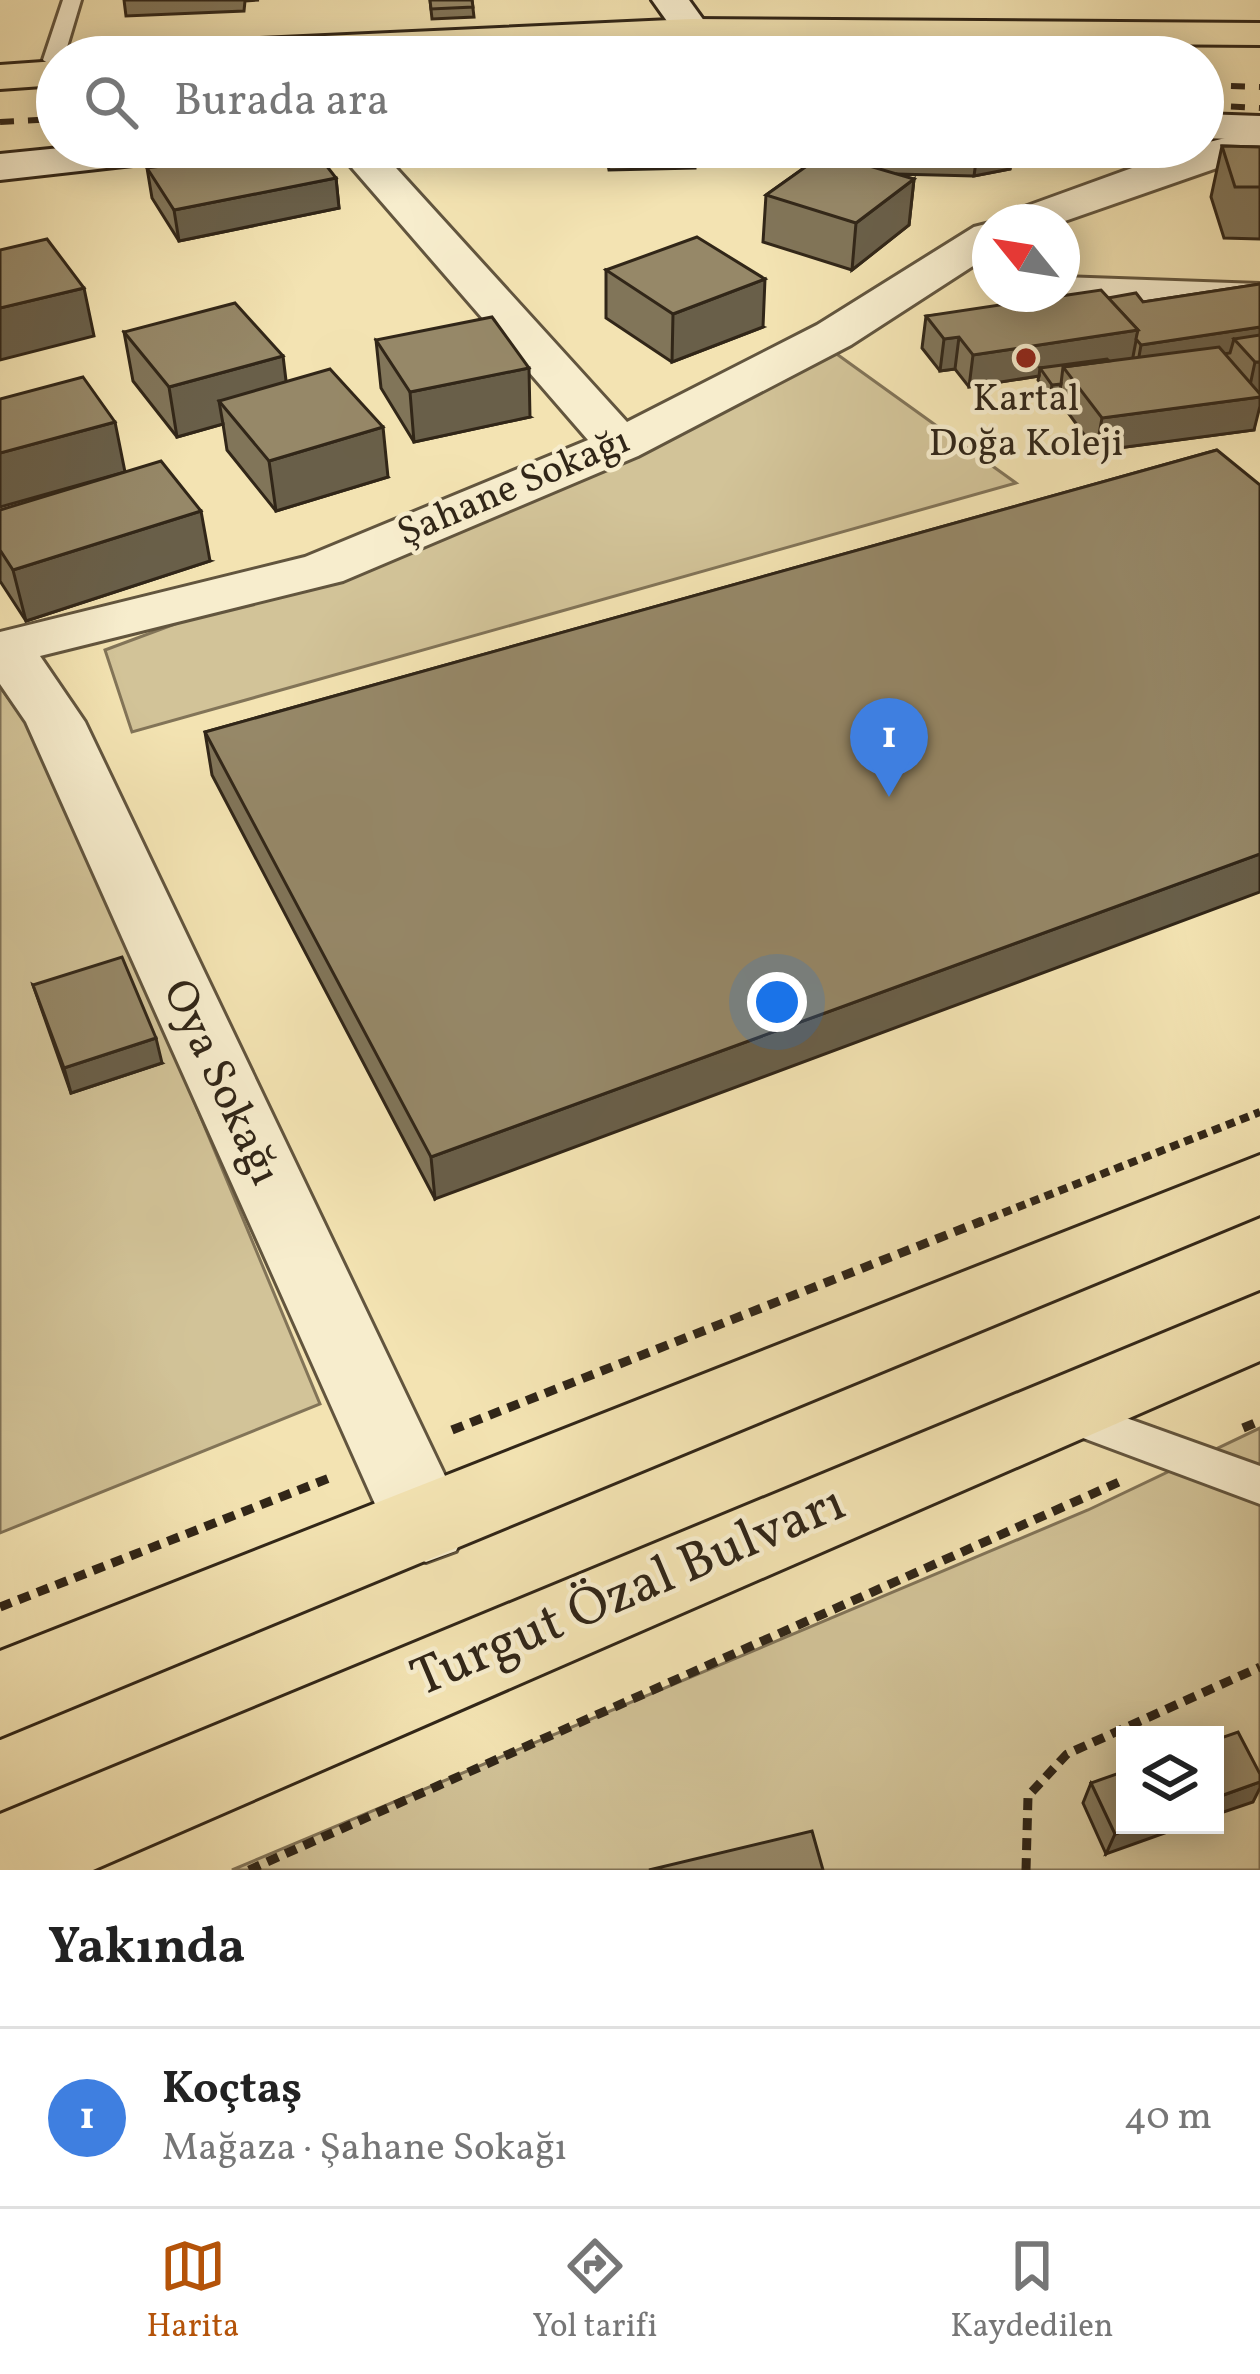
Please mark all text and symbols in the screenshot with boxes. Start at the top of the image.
search box [36,36,1224,168]
icon: search [78,69,144,135]
text: Burada ara [174,71,389,134]
north arrow [972,204,1080,312]
marker: Kartal Doğa Koleji [1013,345,1039,371]
place label: Kartal Doğa Koleji [929,373,1123,472]
street label: Şahane Sokağı [390,415,638,561]
pin: 1 [850,698,928,797]
street label: Oya Sokağı [145,970,295,1196]
your location [747,972,807,1032]
street label: Turgut Özal Bulvarı [400,1468,858,1718]
map controls [1116,1726,1224,1834]
button: layers [1116,1726,1224,1834]
text: Yakında [48,1913,245,1984]
text: Koçtaş [162,2059,302,2122]
text: 1 [79,2091,95,2145]
text: 40 m [1124,2091,1212,2145]
text: Mağaza · Şahane Sokağı [162,2122,567,2176]
tab: Harita [146,2233,239,2351]
tab: Yol tarifi [532,2233,657,2351]
tab: Kaydedilen [950,2233,1114,2351]

